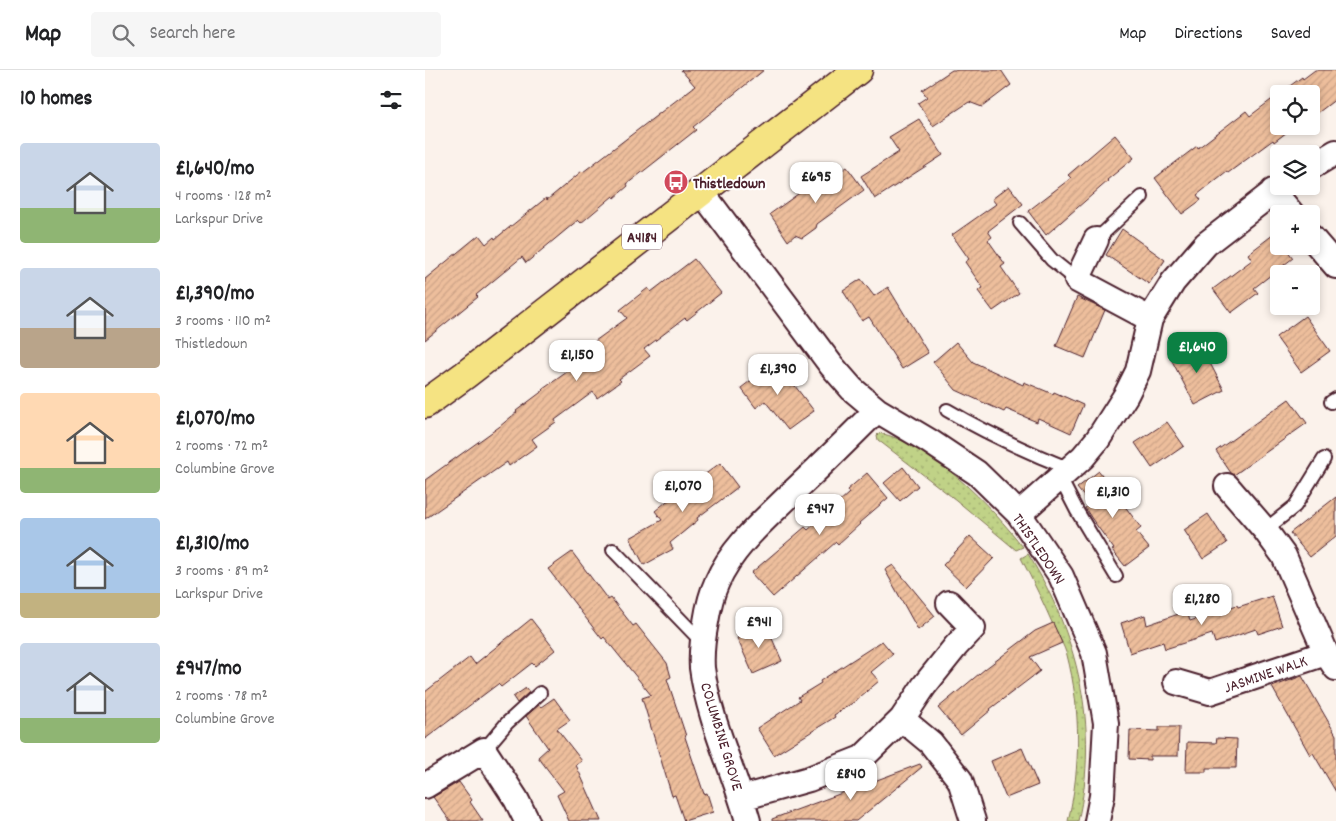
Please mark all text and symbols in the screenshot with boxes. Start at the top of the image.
search box [91,12,441,57]
text: Map [25,18,61,52]
icon: search [109,21,137,49]
text: Search here [149,21,235,48]
text: Map [1119,22,1146,47]
text: Directions [1174,22,1243,47]
text: Saved [1271,22,1311,47]
text: 10 homes [20,85,92,115]
map controls [1270,85,1320,315]
button: locate [1270,85,1320,135]
icon: filters [377,86,405,114]
button: layers [1270,145,1320,195]
text: £1,640/mo [175,155,254,185]
pin: £695 [786,162,846,204]
icon: home [60,163,120,223]
text: £695 [801,166,831,189]
bus stop icon: Thistledown [663,169,689,195]
place label: Thistledown [693,173,765,196]
text: 4 rooms · 128 m² [175,185,272,208]
button: + [1270,205,1320,255]
text: Larkspur Drive [175,208,263,231]
road number: A4184 [622,224,662,250]
button: − [1270,265,1320,315]
text: £1,390/mo [175,280,254,310]
icon: home [60,288,120,348]
text: 3 rooms · 110 m² [175,310,271,333]
pin: £1,640 [1156,332,1238,374]
text: Thistledown [175,333,247,356]
text: £1,640 [1178,336,1216,359]
pin: £1,150 [536,340,618,382]
text: £1,150 [560,344,594,367]
pin: £1,390 [737,354,819,396]
text: £1,390 [759,358,797,381]
text: £1,070/mo [175,405,255,435]
icon: home [60,413,120,473]
text: 2 rooms · 72 m² [175,435,268,458]
text: Columbine Grove [175,458,275,481]
pin: £1,070 [642,470,724,513]
text: £1,070 [664,475,702,498]
pin: £1,310 [1072,476,1154,519]
text: £1,310 [1096,481,1130,504]
pin: £947 [790,494,850,536]
text: £947 [806,498,834,521]
street label: THISTLEDOWN [1006,509,1070,590]
text: £1,310/mo [175,530,249,560]
icon: home [60,538,120,598]
text: 3 rooms · 89 m² [175,560,269,583]
text: Larkspur Drive [175,583,263,606]
pin: £1,280 [1161,584,1243,626]
text: £1,280 [1184,588,1220,611]
pin: £941 [729,606,789,649]
text: £941 [746,611,772,634]
street label: JASMINE WALK [1221,650,1311,700]
text: £947/mo [175,655,242,685]
icon: home [60,663,120,723]
street label: COLUMBINE GROVE [693,680,748,794]
text: 2 rooms · 78 m² [175,685,268,708]
text: Columbine Grove [175,708,275,731]
pin: £840 [821,758,881,801]
text: £840 [836,763,866,786]

